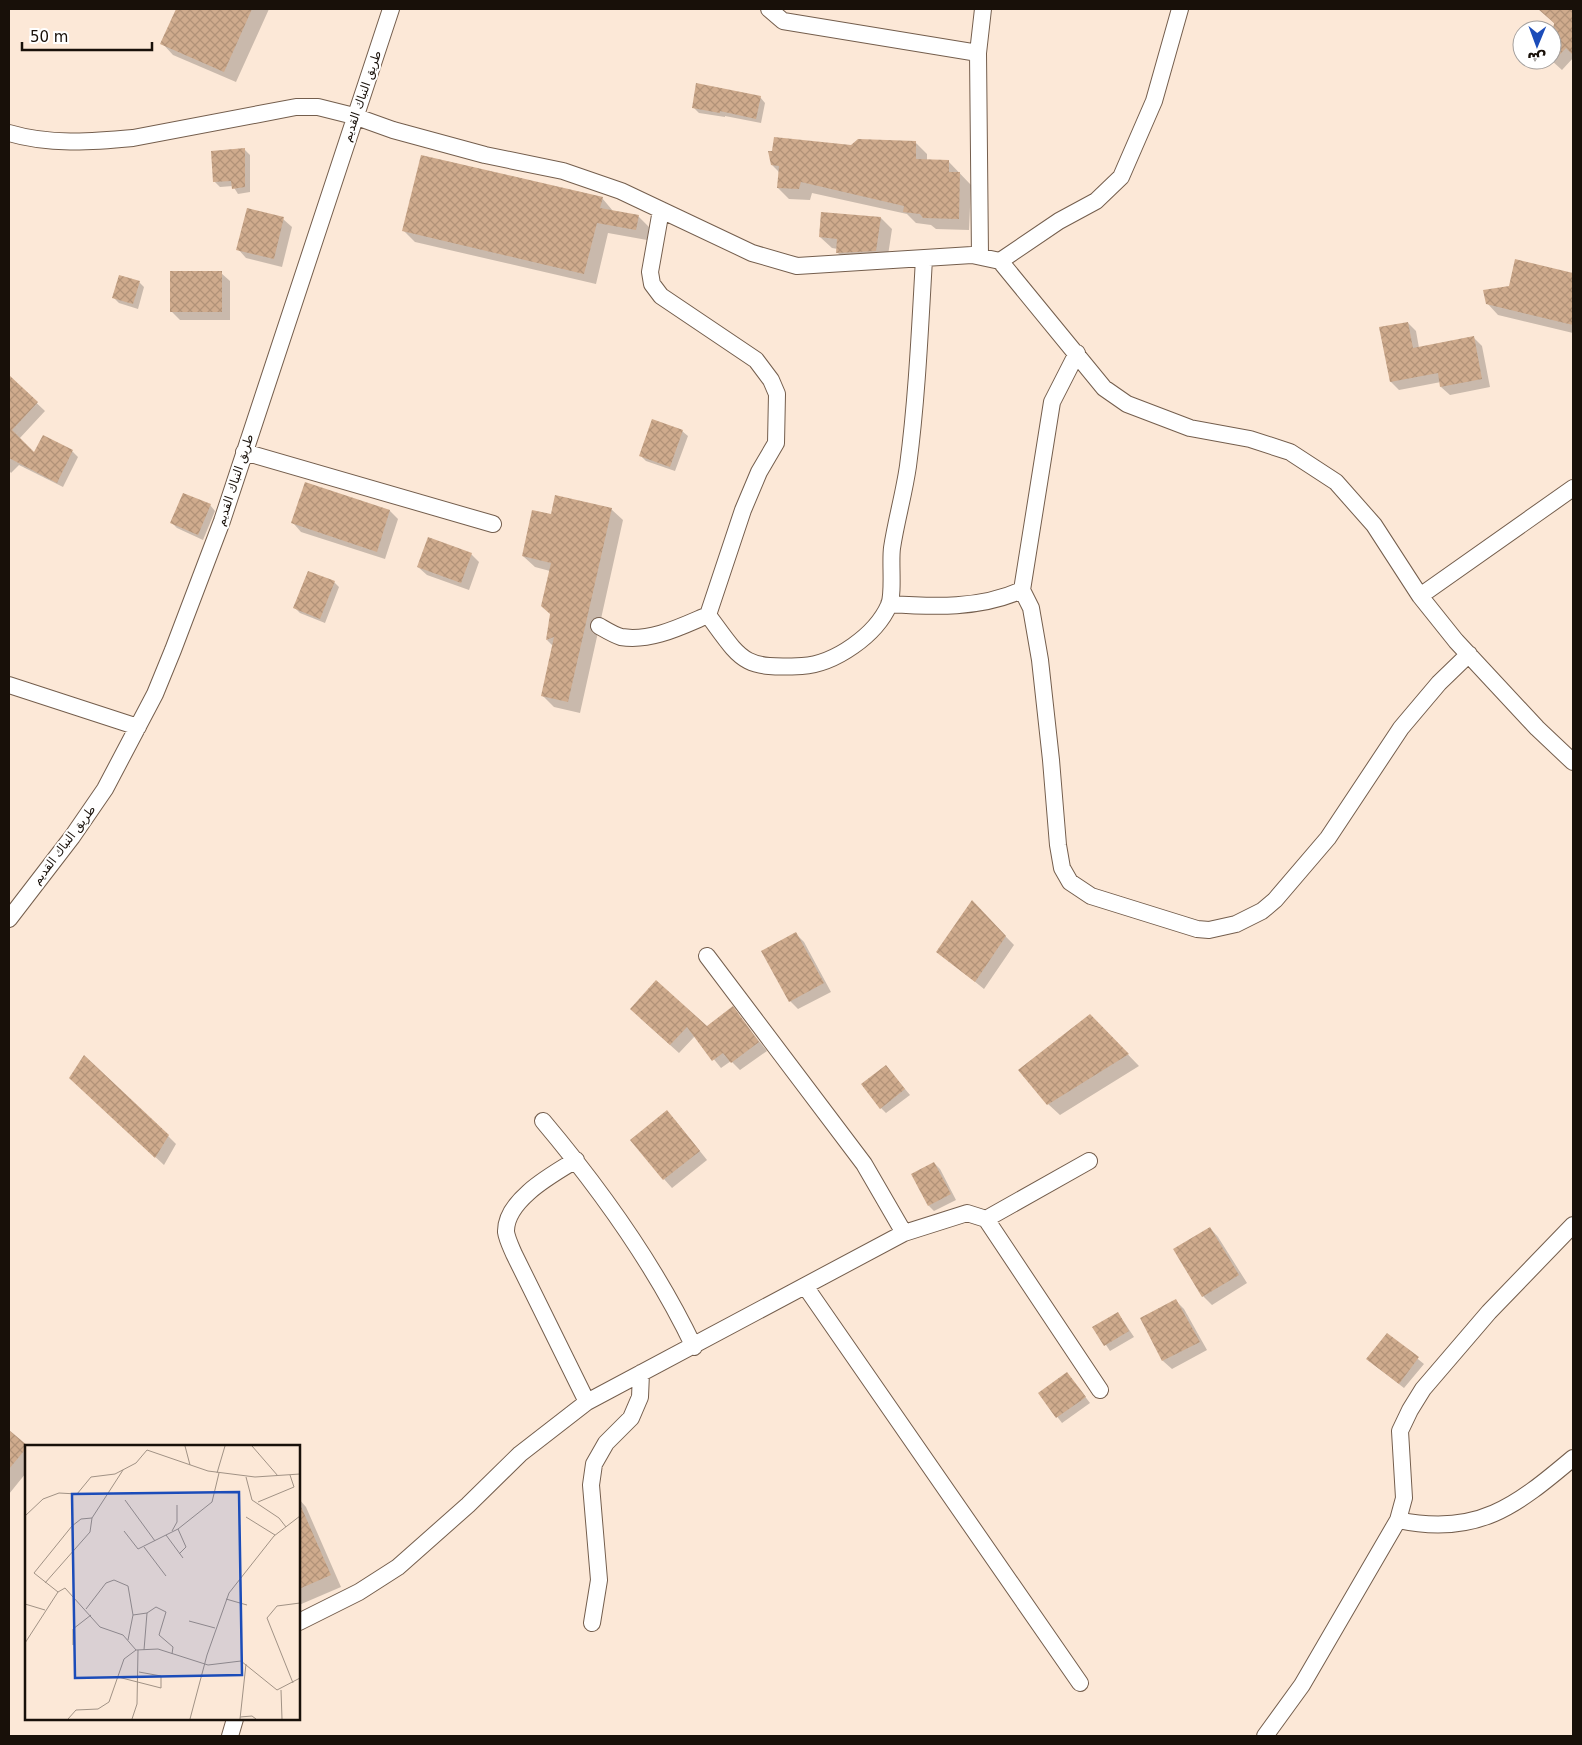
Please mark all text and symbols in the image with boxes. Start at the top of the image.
scale bar [22,20,152,52]
north arrow [1512,20,1562,70]
text: 50 m [30,28,68,46]
street label: طريق النباك القديم [340,49,385,144]
text: ش [1527,50,1547,66]
street label: طريق النباك القديم [214,432,257,528]
street label: طريق النباك القديم [30,803,99,888]
inset map [25,1445,300,1720]

